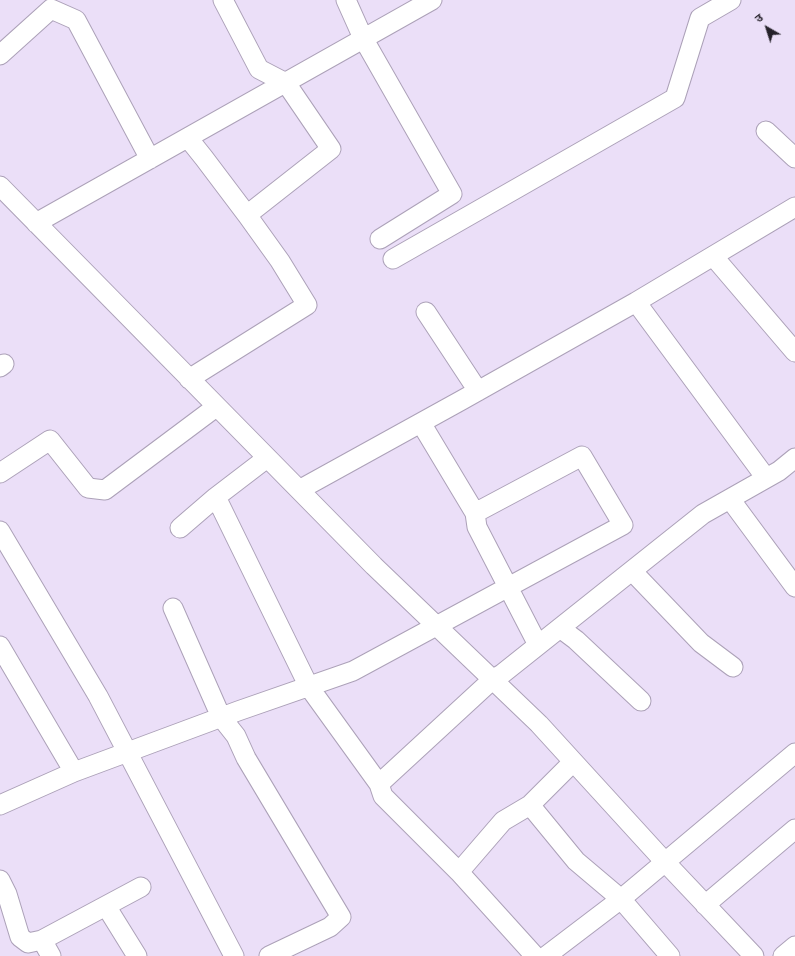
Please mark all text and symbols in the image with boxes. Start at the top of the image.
north arrow [747,8,787,48]
text: उ [753,11,766,26]

